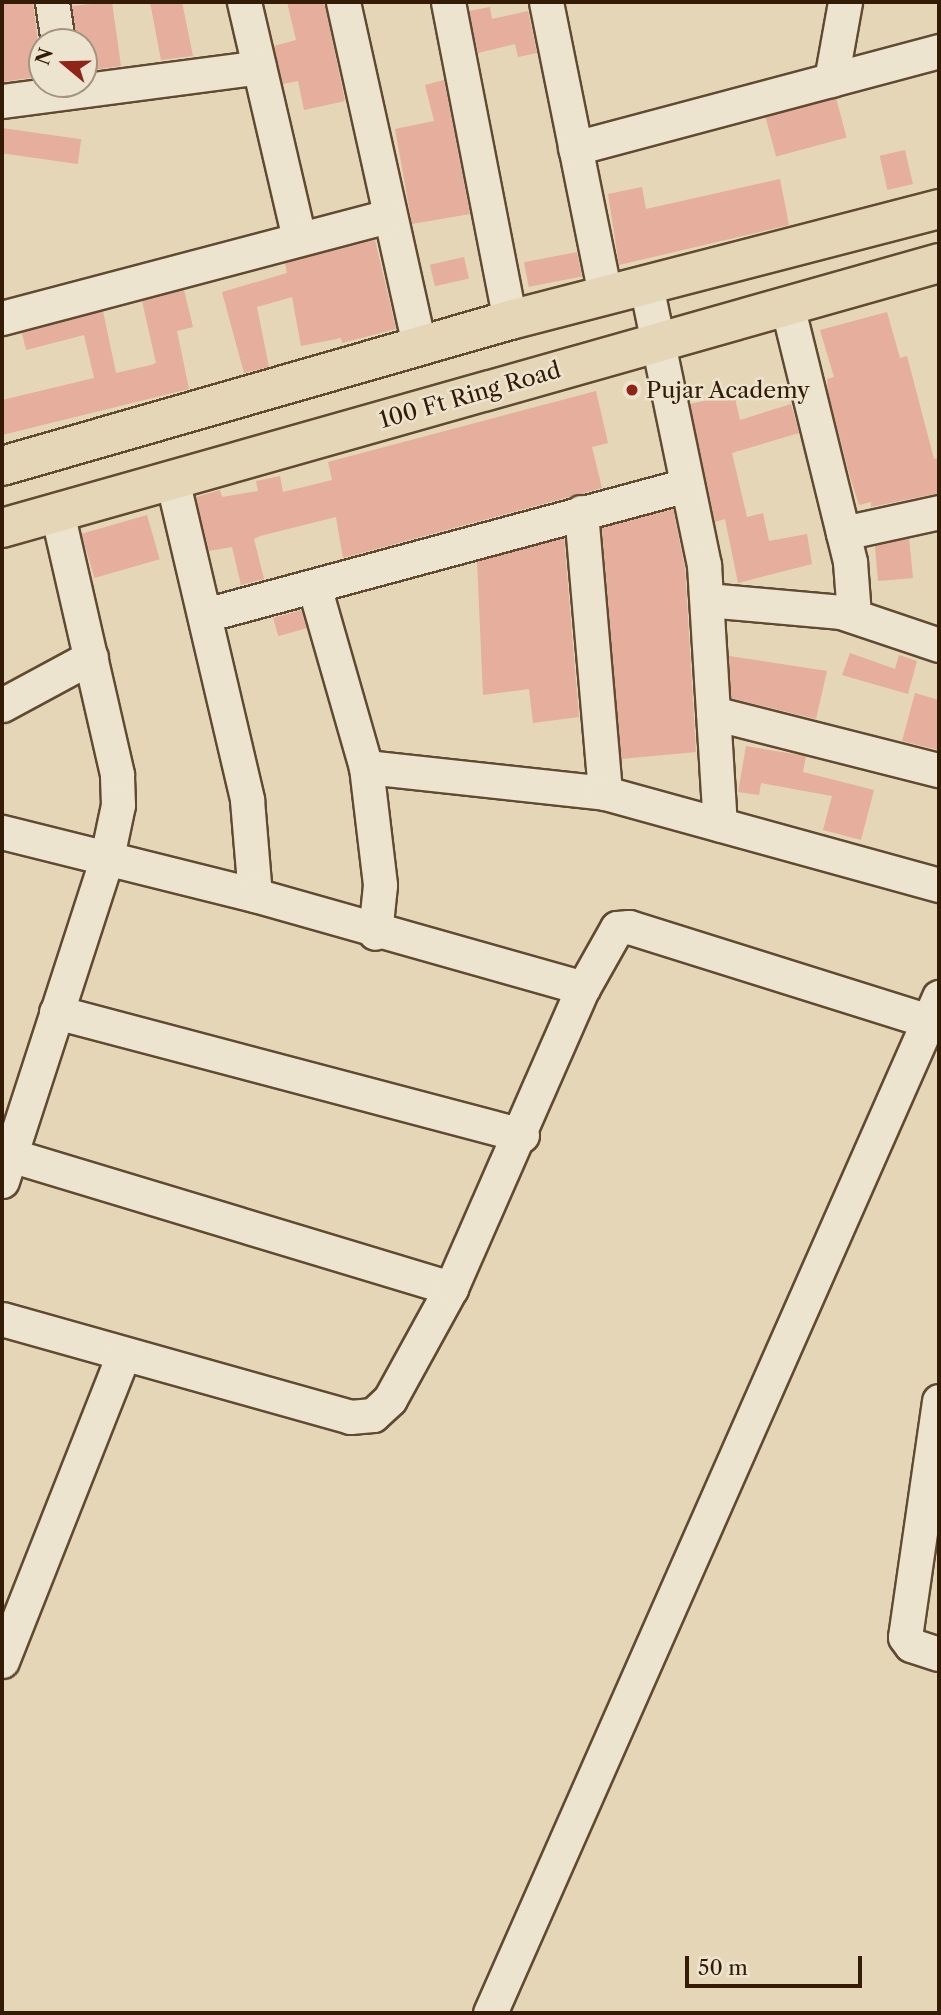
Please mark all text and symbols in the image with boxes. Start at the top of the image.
north arrow [28,28,98,98]
text: N [31,45,58,68]
street label: 100 Ft Ring Road [376,356,564,434]
place label: Pujar Academy [646,376,811,404]
marker: Pujar Academy [624,382,640,398]
scale bar [689,1941,866,1985]
text: 50 m [698,1955,748,1980]

